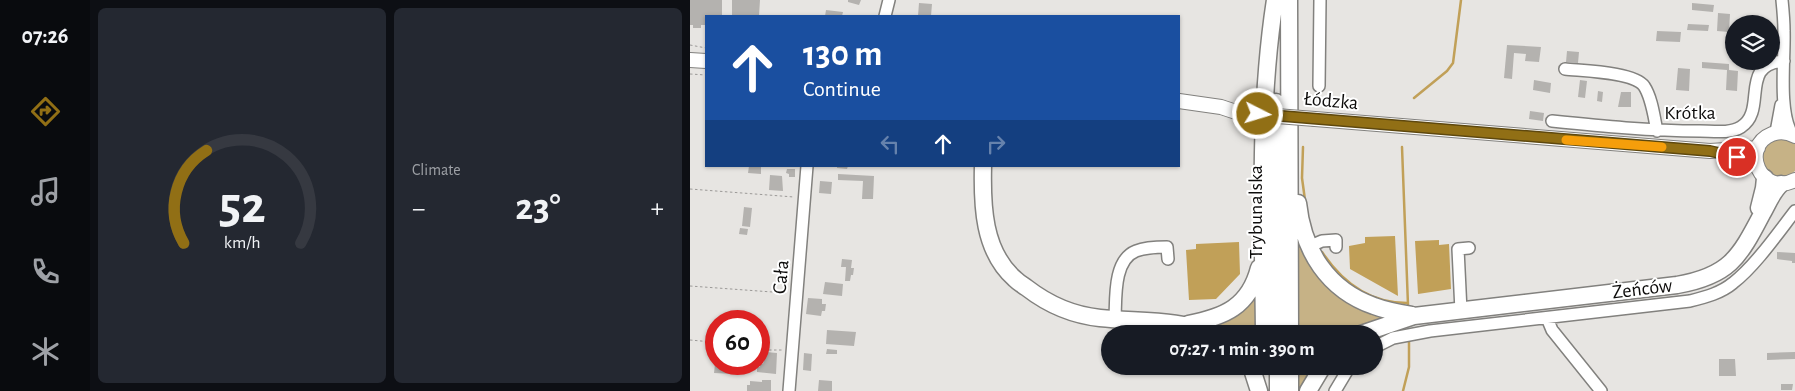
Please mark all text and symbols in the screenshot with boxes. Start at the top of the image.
map controls [1725,15,1780,70]
button: layers [1725,15,1780,70]
text: 07:26 [22,25,69,47]
icon: ahead [720,35,785,100]
text: 130 m [803,37,882,72]
text: Continue [803,78,881,100]
position arrow [1231,87,1283,139]
street label: Łódzka [1303,89,1359,113]
icon: directions [28,94,63,129]
street label: Krótka [1664,103,1716,123]
icon: left [876,130,904,158]
icon: ahead [929,130,957,158]
icon: right [982,130,1010,158]
pin [1716,136,1758,178]
icon: arrive [1723,143,1751,171]
text: Climate [412,162,461,178]
street label: Trybunalska [1246,165,1266,259]
icon: music [28,174,63,209]
text: 52 [219,180,265,232]
text: 23° [515,189,561,227]
text: − [412,195,425,223]
text: + [651,195,664,223]
text: km/h [224,234,260,252]
icon: phone [28,254,63,289]
street label: Cała [770,259,792,295]
street label: Żeńców [1611,275,1674,303]
speed limit sign: 60 [705,310,770,375]
icon: climate [28,334,63,369]
text: 07:27 · 1 min · 390 m [1169,340,1315,359]

